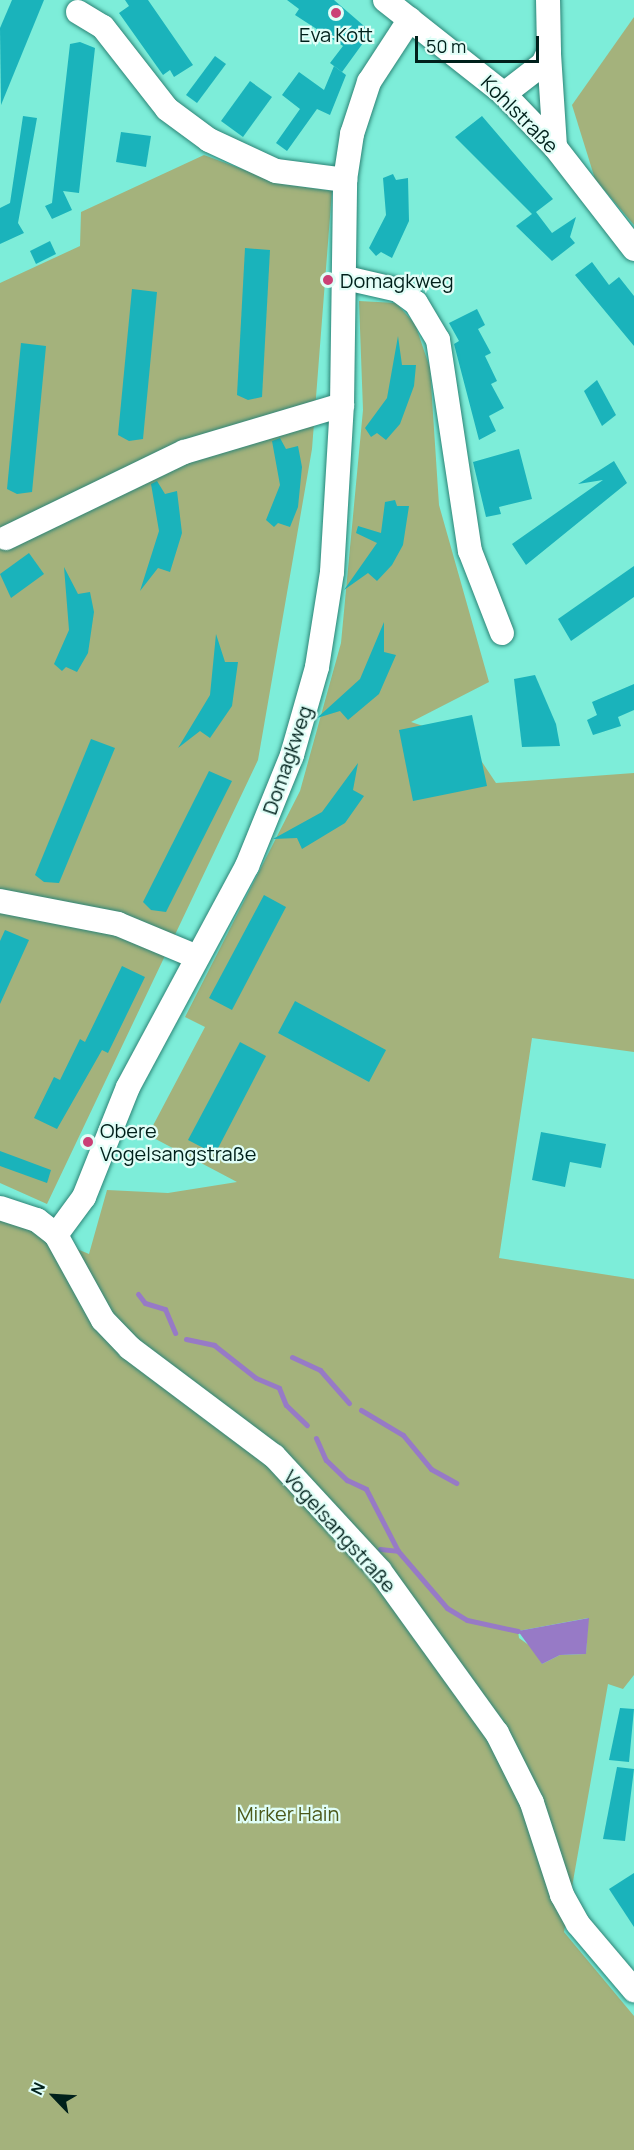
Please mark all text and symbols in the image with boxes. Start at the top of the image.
marker: Eva Kott [329,6,343,20]
place label: Eva Kott [299,22,373,46]
scale bar [418,24,542,62]
text: 50 m [426,34,466,58]
street label: Kohlstraße [476,70,564,158]
place label: Domagkweg [340,268,454,292]
marker: Domagkweg [321,273,335,287]
street label: Domagkweg [257,702,317,818]
place label: Obere Vogelsangstraße [100,1118,256,1165]
marker: Obere Vogelsangstraße [81,1135,95,1149]
street label: Vogelsangstraße [279,1465,401,1597]
park label: Mirker Hain [237,1801,339,1825]
north arrow [24,2066,84,2126]
text: N [25,2079,50,2098]

